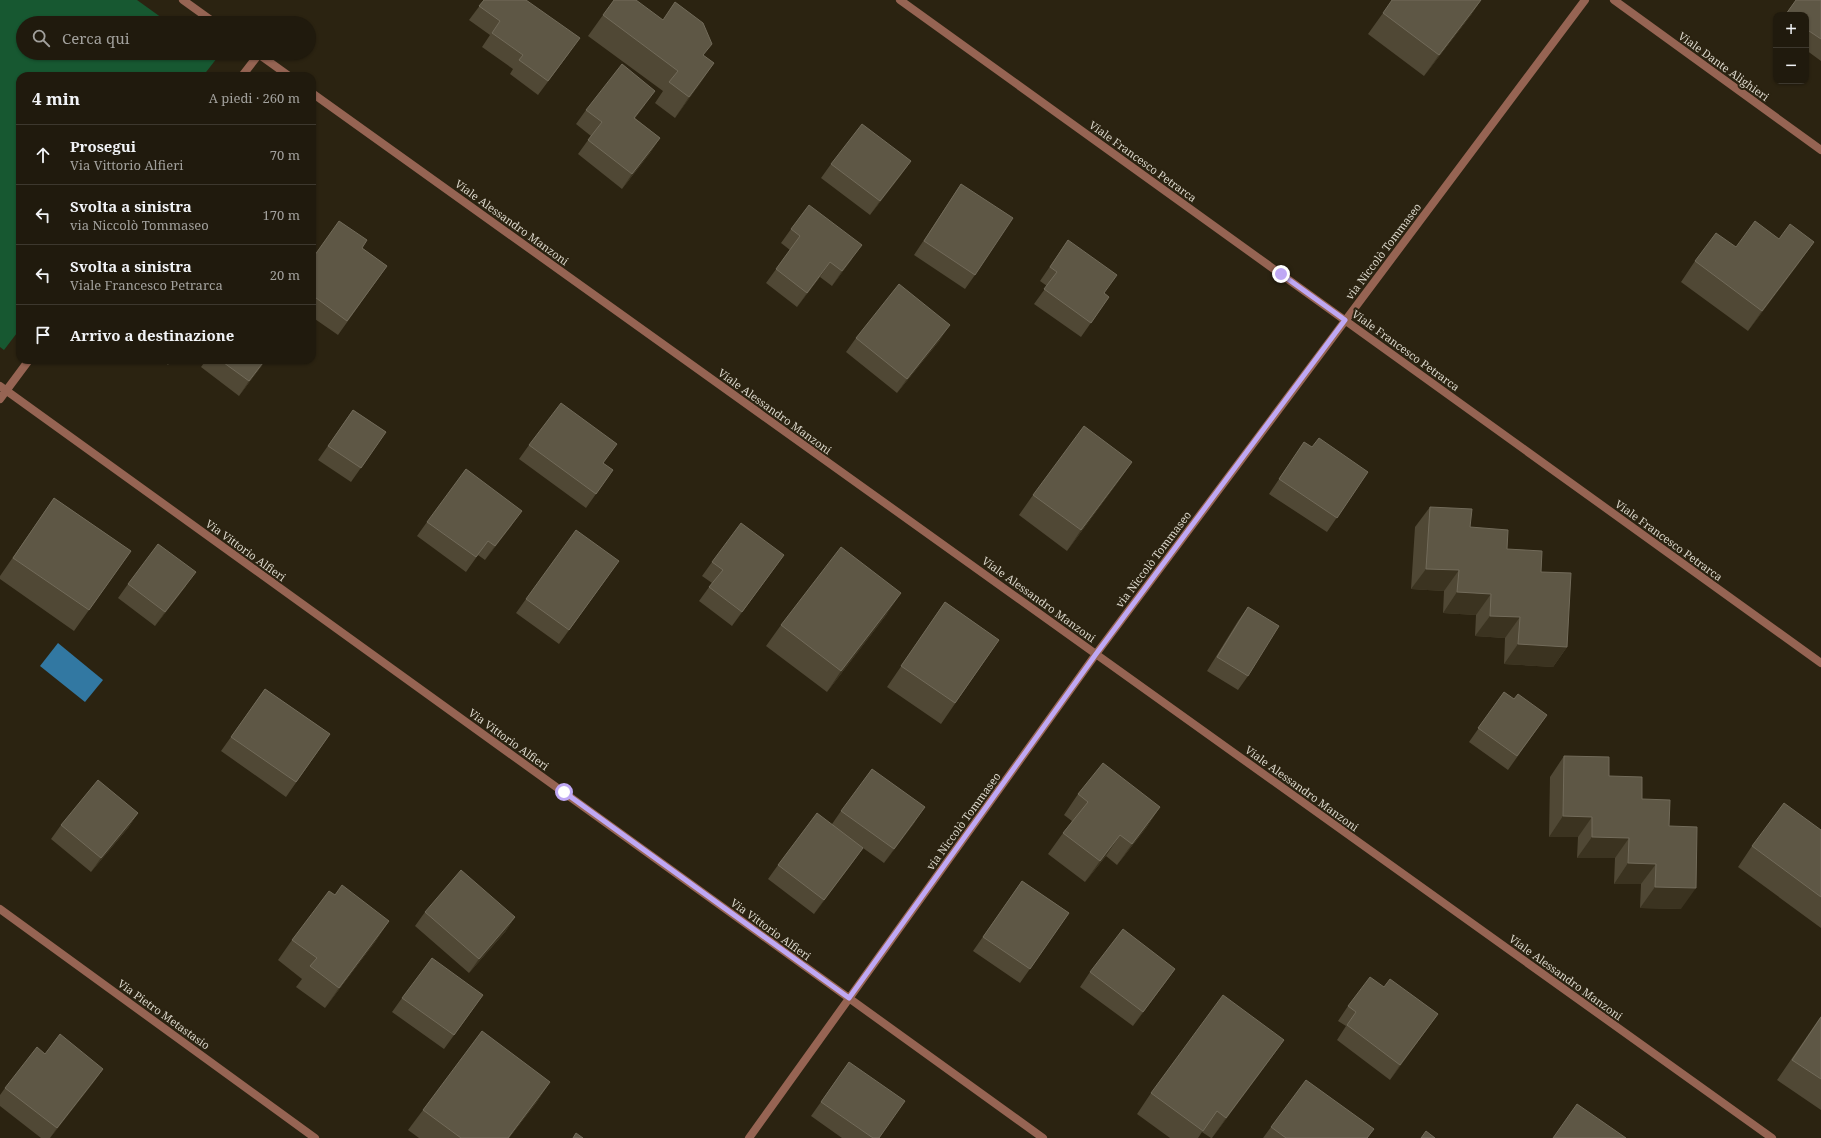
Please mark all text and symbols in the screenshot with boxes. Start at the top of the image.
map controls [1773,12,1809,84]
button: + [1773,12,1809,48]
search box [16,16,316,60]
icon: search [30,27,52,49]
text: Cerca qui [62,28,130,48]
street label: Viale Dante Alighieri [1676,28,1773,104]
button: − [1773,48,1809,84]
text: 4 min [32,87,80,110]
text: A piedi · 260 m [209,89,300,107]
street label: Viale Francesco Petrarca [1086,117,1200,205]
text: Prosegui [70,136,136,156]
icon: ahead [32,144,54,166]
text: 70 m [270,146,300,164]
text: Via Vittorio Alfieri [70,156,183,174]
street label: Viale Alessandro Manzoni [452,176,572,269]
text: Svolta a sinistra [70,196,192,216]
street label: via Niccolò Tommaseo [1342,200,1424,302]
icon: left [32,204,54,226]
text: 170 m [263,206,300,224]
text: via Niccolò Tommaseo [70,216,209,234]
text: Svolta a sinistra [70,256,192,276]
icon: left [32,264,54,286]
route end [1272,265,1290,283]
text: 20 m [270,266,300,284]
text: Viale Francesco Petrarca [70,276,223,294]
street label: Viale Francesco Petrarca [1349,306,1463,394]
icon: arrive [32,324,54,346]
text: Arrivo a destinazione [70,325,234,345]
street label: Viale Alessandro Manzoni [715,365,835,458]
street label: Viale Francesco Petrarca [1612,496,1726,584]
street label: via Niccolò Tommaseo [1112,508,1194,610]
street label: Via Vittorio Alfieri [203,516,290,585]
street label: Viale Alessandro Manzoni [979,553,1099,646]
street label: Via Vittorio Alfieri [466,705,553,774]
street label: Viale Alessandro Manzoni [1242,742,1362,835]
street label: via Niccolò Tommaseo [922,769,1004,873]
route start [555,783,573,801]
street label: Via Vittorio Alfieri [728,895,815,964]
street label: Viale Alessandro Manzoni [1506,931,1626,1024]
street label: Via Pietro Metastasio [115,975,213,1053]

